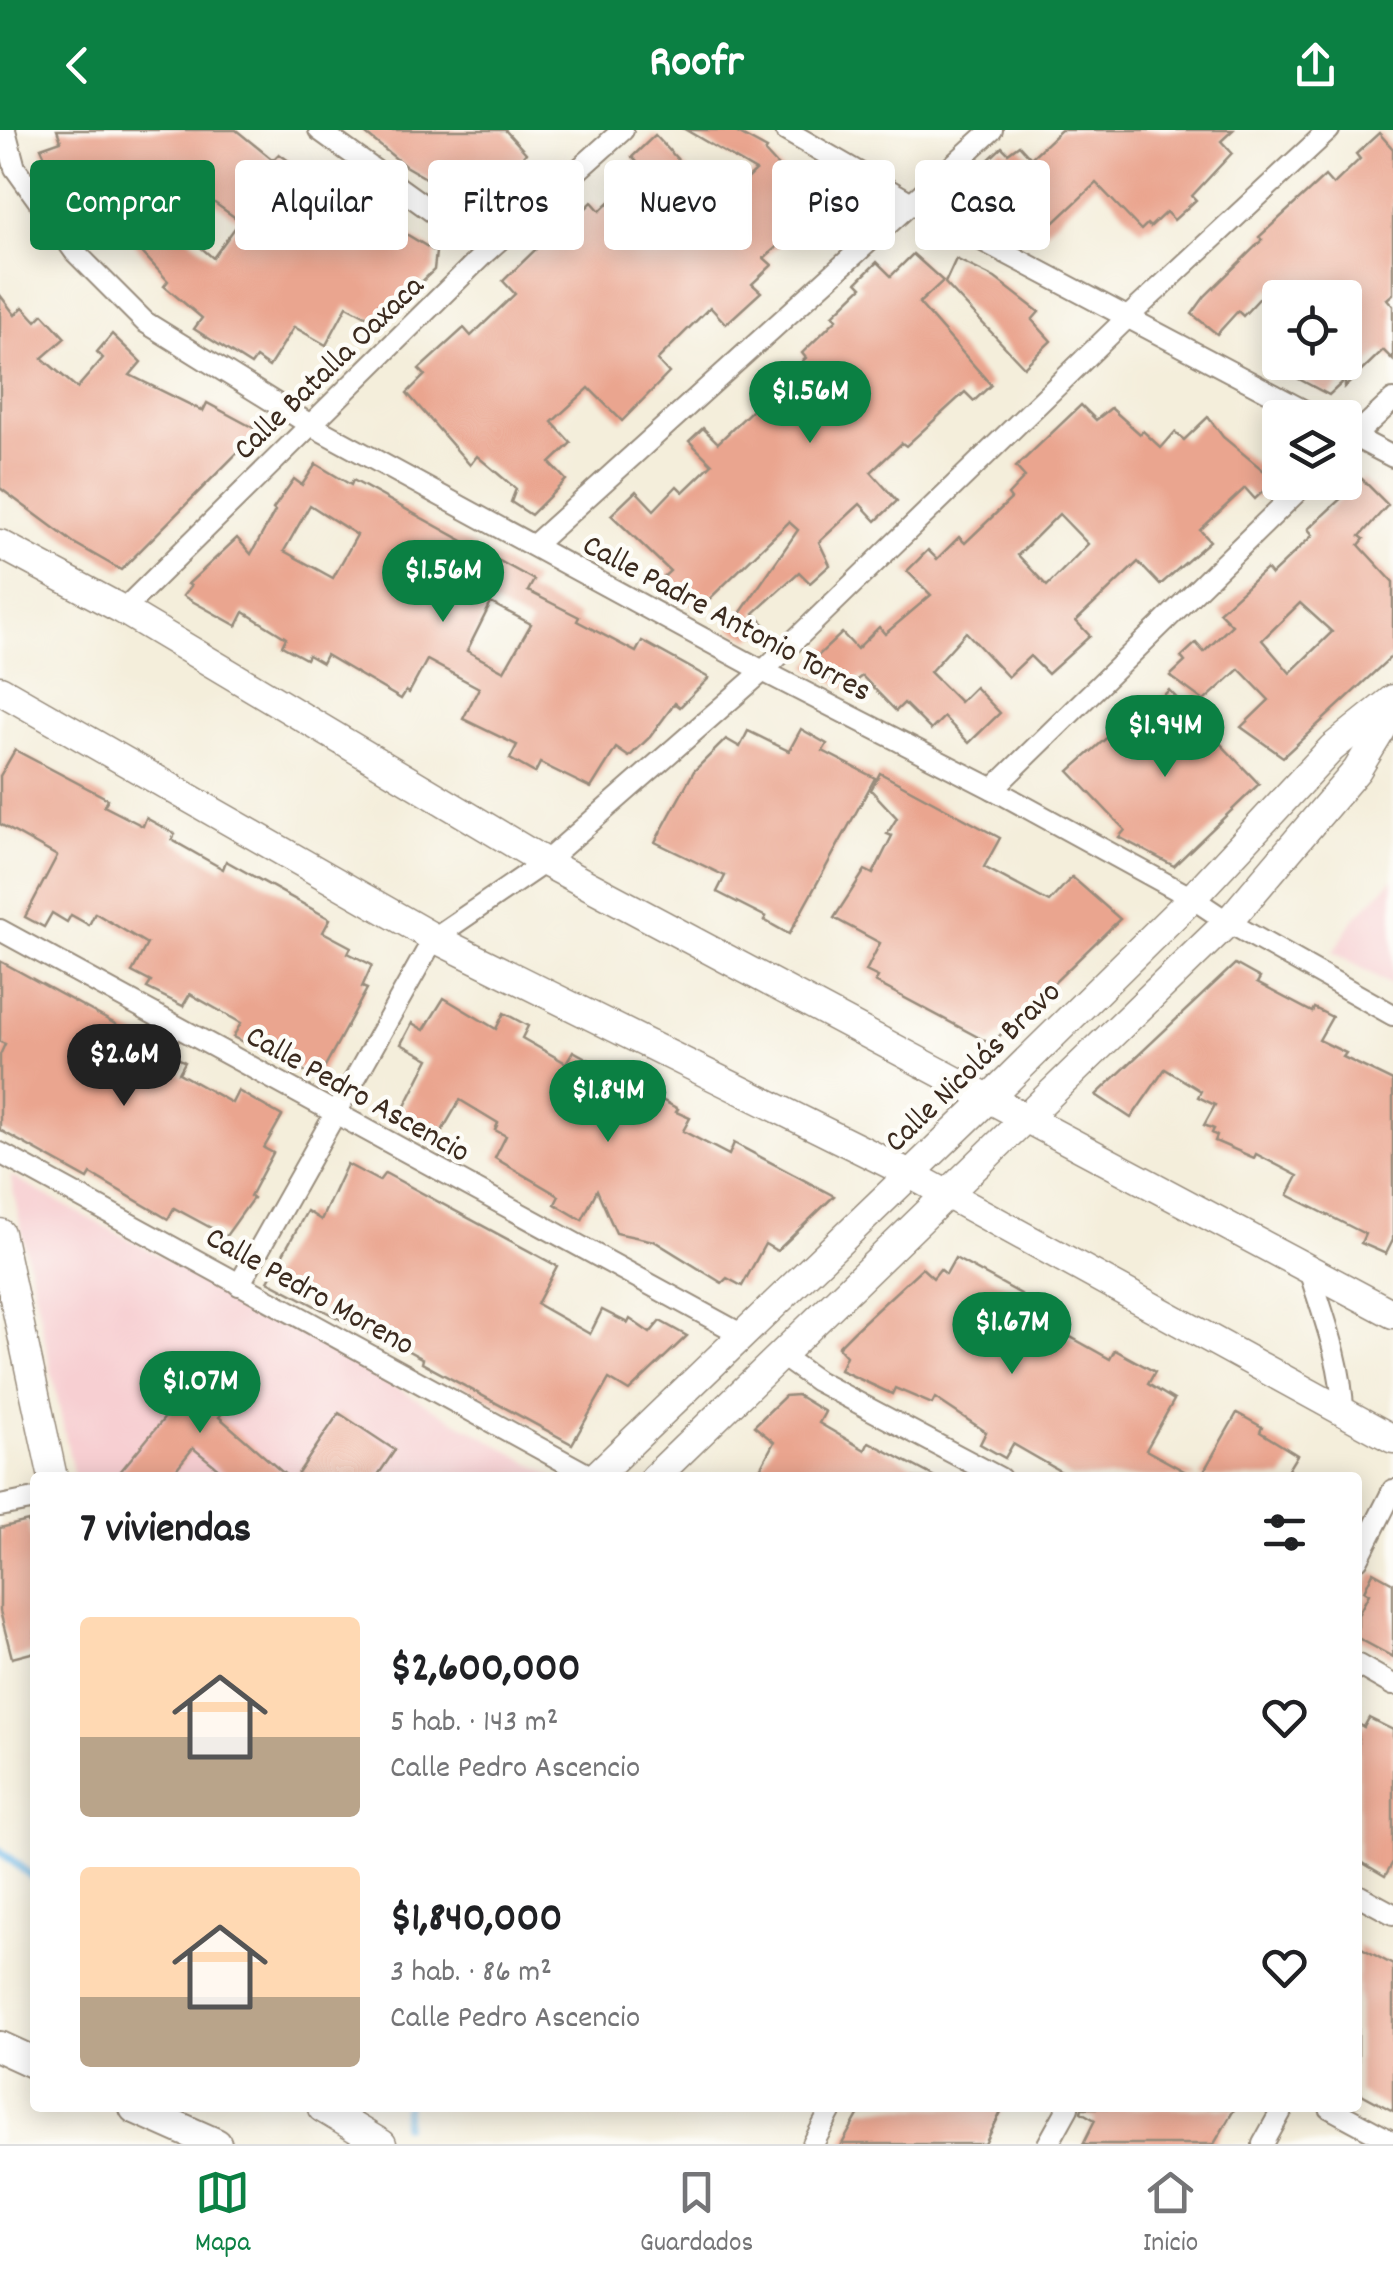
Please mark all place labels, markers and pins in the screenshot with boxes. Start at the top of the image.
pin: $1.56M [729,361,891,446]
pin: $1.56M [362,540,524,625]
pin: $1.94M [1084,695,1246,780]
pin: $2.6M [54,1024,194,1109]
pin: $1.84M [527,1060,689,1145]
pin: $1.67M [931,1292,1093,1377]
pin: $1.07M [119,1351,281,1436]

